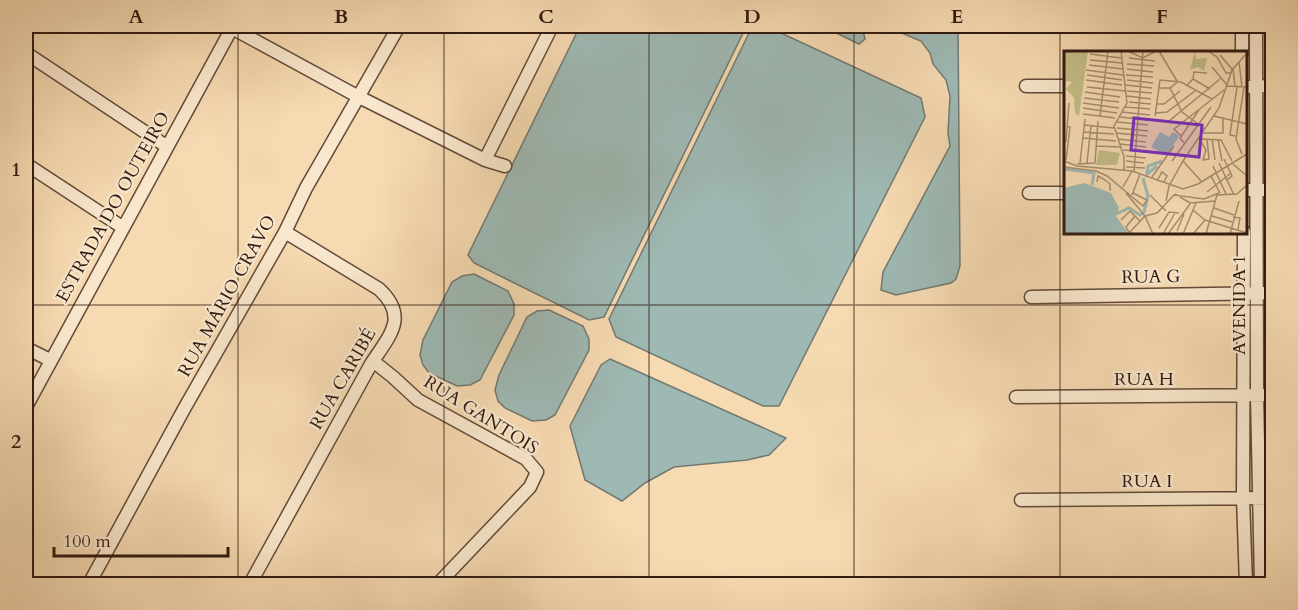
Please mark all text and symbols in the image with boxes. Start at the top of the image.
text: A [128,3,144,30]
text: B [334,3,348,30]
text: C [538,3,554,30]
text: D [743,3,761,30]
text: E [951,3,963,30]
text: F [1156,3,1168,30]
inset map [1064,51,1247,234]
street label: ESTRADA DO OUTEIRO [50,107,176,307]
text: 1 [11,156,21,183]
street label: RUA MÁRIO CRAVO [172,211,282,381]
street label: AVENIDA 1 [1227,255,1252,355]
street label: RUA G [1121,264,1181,290]
street label: RUA CARIBÉ [304,324,382,434]
street label: RUA H [1114,367,1174,392]
street label: RUA GANTOIS [419,370,543,460]
text: 2 [11,428,21,455]
street label: RUA I [1122,469,1172,494]
scale bar [54,520,228,558]
text: 100 m [63,529,111,554]

